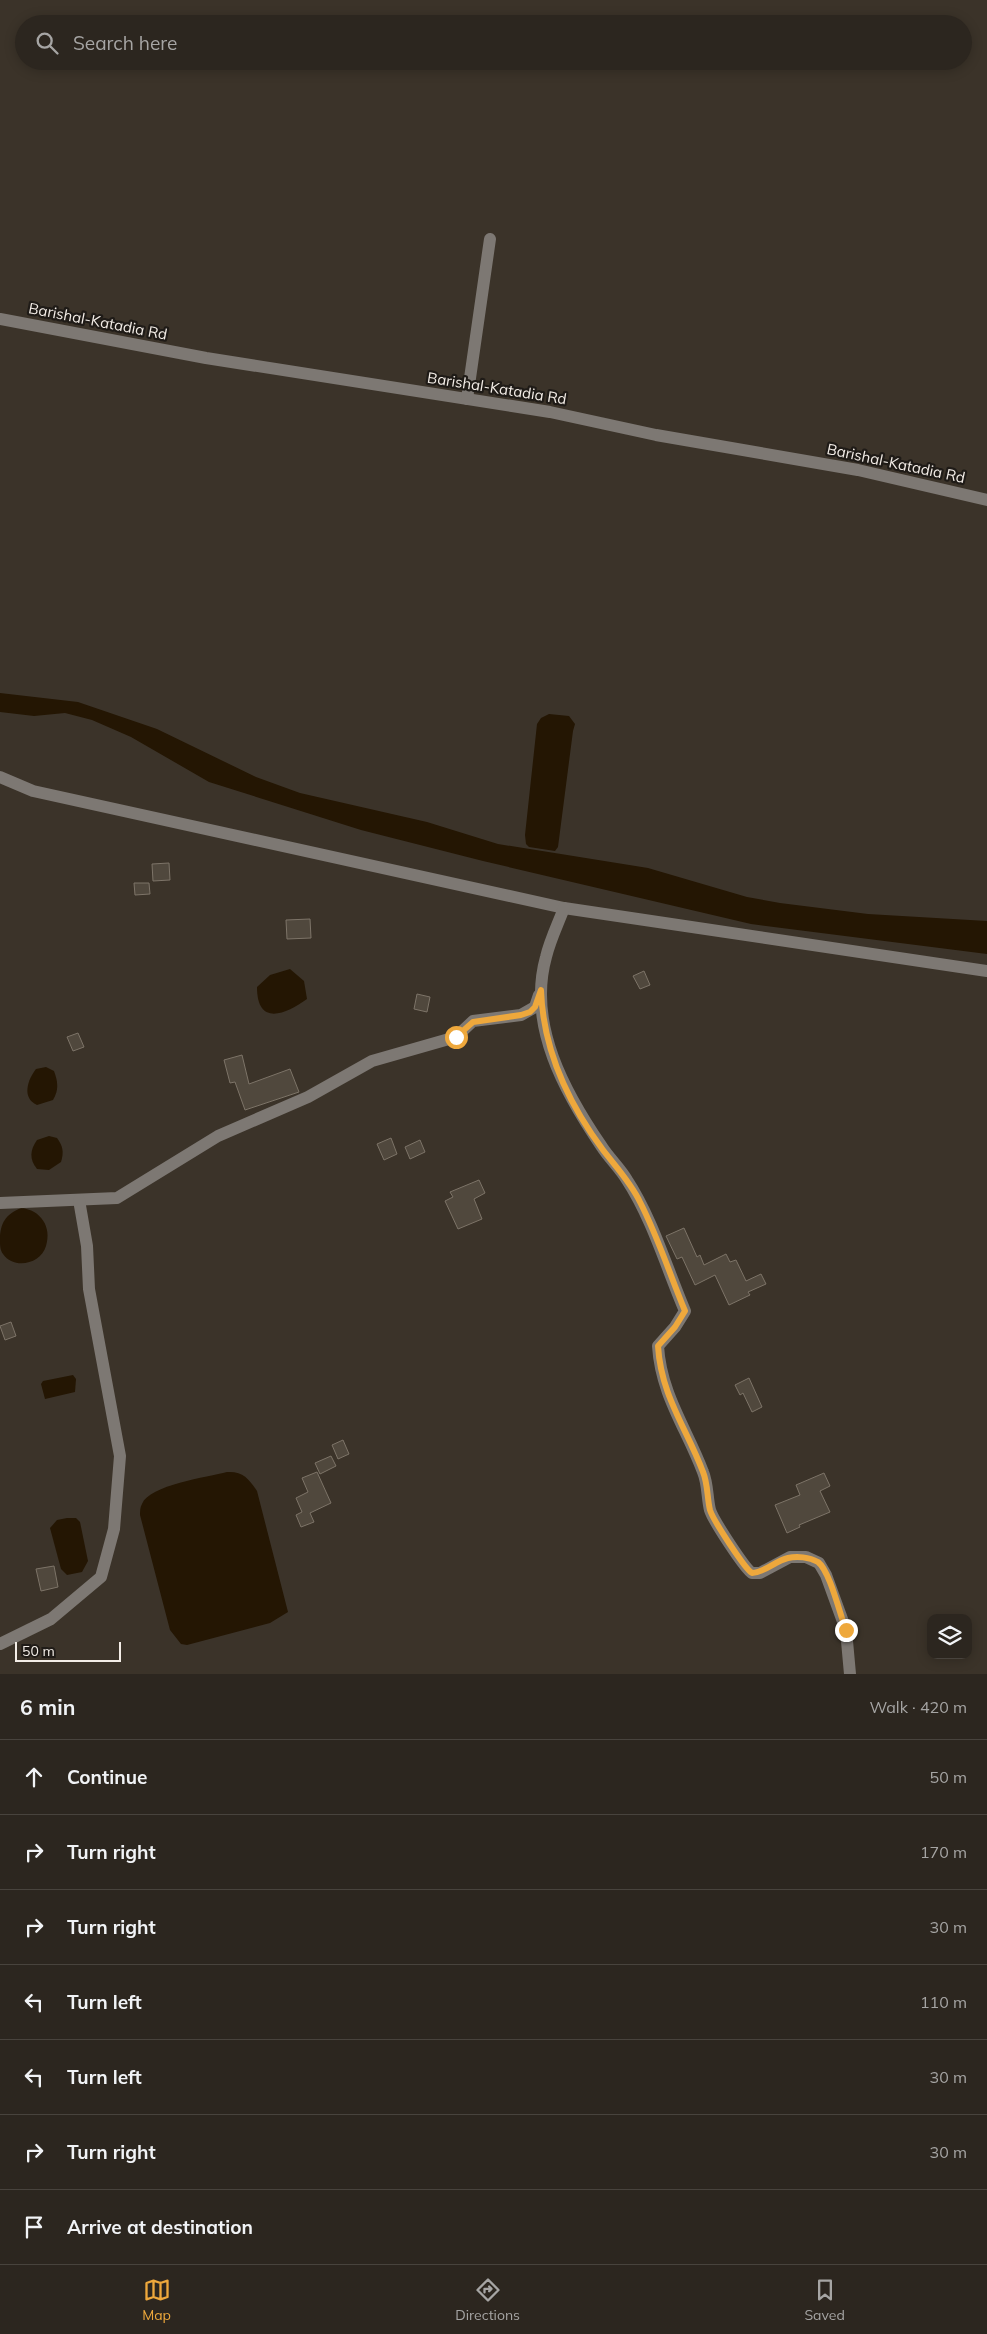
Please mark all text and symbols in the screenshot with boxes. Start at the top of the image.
search box [15,15,972,70]
icon: search [33,29,61,57]
text: Search here [73,31,177,55]
street label: Barishal-Katadia Rd [27,298,169,344]
street label: Barishal-Katadia Rd [426,368,568,408]
street label: Barishal-Katadia Rd [825,439,967,487]
route start [445,1026,468,1049]
map controls [927,1614,972,1659]
button: layers [927,1614,972,1659]
route end [835,1619,858,1642]
scale bar [15,1639,121,1662]
text: 50 m [22,1642,55,1660]
text: 6 min [20,1694,75,1720]
text: Walk · 420 m [869,1697,967,1717]
icon: ahead [20,1763,48,1791]
text: Continue [67,1765,147,1789]
text: 50 m [930,1767,967,1787]
icon: right [20,1838,48,1866]
text: Turn right [67,1840,156,1864]
text: 170 m [920,1842,967,1862]
icon: right [20,1913,48,1941]
text: Turn right [67,1915,156,1939]
text: 30 m [930,1917,967,1937]
icon: left [20,1988,48,2016]
text: Turn left [67,1990,142,2014]
text: 110 m [920,1992,967,2012]
icon: left [20,2063,48,2091]
text: Turn left [67,2065,142,2089]
text: 30 m [930,2067,967,2087]
icon: right [20,2138,48,2166]
text: Turn right [67,2140,156,2164]
text: 30 m [930,2142,967,2162]
icon: arrive [20,2213,48,2241]
text: Arrive at destination [67,2215,253,2239]
tab: Map [142,2276,171,2324]
tab: Directions [455,2276,520,2324]
tab: Saved [804,2276,845,2324]

